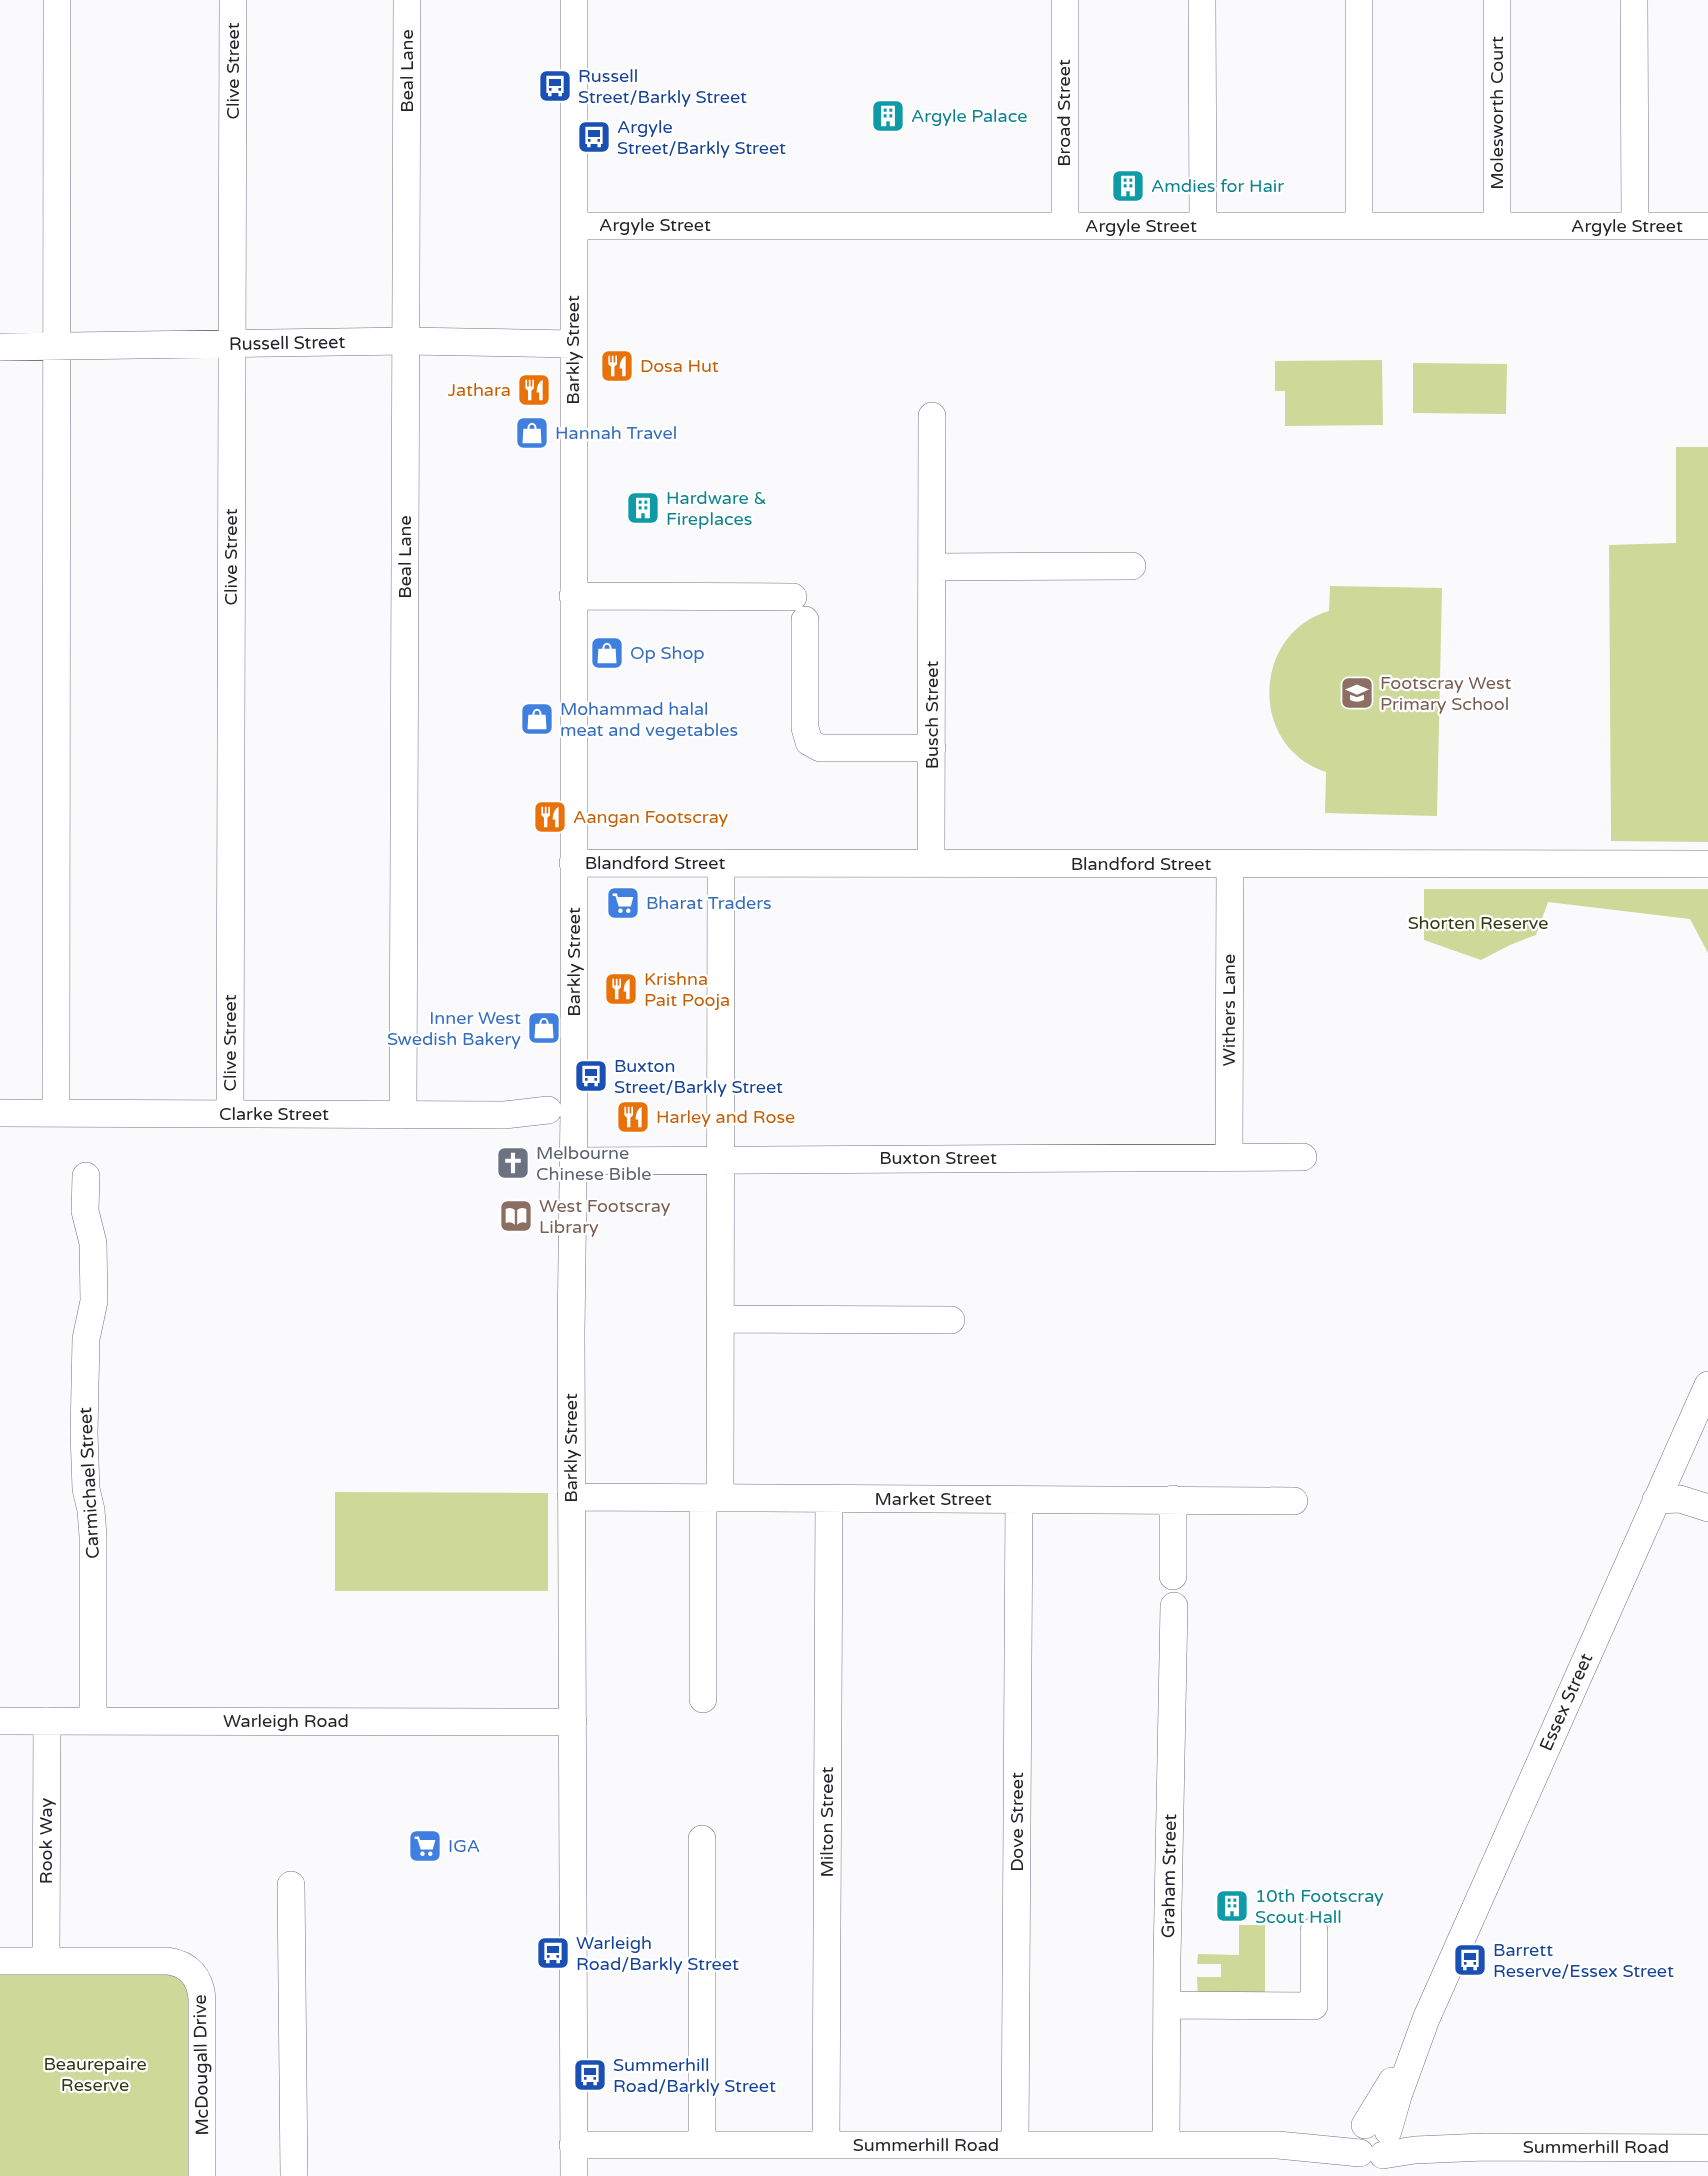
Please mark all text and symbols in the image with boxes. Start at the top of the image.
street label: Clive Street [222,22,244,120]
street label: Beal Lane [396,29,418,113]
street label: Molesworth Court [1486,36,1508,190]
street label: Broad Street [1053,59,1075,167]
place label: Russell Street/Barkly Street [578,65,747,108]
bus stop icon: Russell Street/Barkly Street [537,68,573,104]
building icon: Argyle Palace [870,98,906,134]
place label: Argyle Palace [911,105,1027,127]
place label: Argyle Street/Barkly Street [617,116,786,159]
bus stop icon: Argyle Street/Barkly Street [576,119,612,155]
building icon: Amdies for Hair [1110,168,1146,204]
place label: Amdies for Hair [1151,175,1284,197]
street label: Argyle Street [599,214,711,236]
street label: Argyle Street [1085,215,1197,237]
street label: Argyle Street [1571,215,1683,237]
street label: Barkly Street [562,295,584,405]
street label: Russell Street [229,331,345,355]
restaurant icon: Dosa Hut [599,348,635,384]
place label: Dosa Hut [640,355,719,377]
restaurant icon: Jathara [516,372,552,408]
place label: Jathara [448,379,511,401]
shop icon: Hannah Travel [514,415,550,451]
place label: Hannah Travel [555,422,677,444]
place label: Hardware & Fireplaces [666,487,767,530]
building icon: Hardware & Fireplaces [625,490,661,526]
street label: Clive Street [220,508,242,606]
street label: Beal Lane [394,515,416,599]
shop icon: Op Shop [589,635,625,671]
place label: Op Shop [630,642,705,664]
street label: Busch Street [921,661,943,769]
place label: Footscray West Primary School [1380,672,1511,715]
school or university icon: Footscray West Primary School [1339,675,1375,711]
place label: Mohammad halal meat and vegetables [560,698,738,741]
shop icon: Mohammad halal meat and vegetables [519,701,555,737]
restaurant icon: Aangan Footscray [532,799,568,835]
place label: Aangan Footscray [573,806,729,828]
street label: Blandford Street [585,852,725,874]
street label: Blandford Street [1071,853,1211,875]
supermarket icon: Bharat Traders [605,885,641,921]
place label: Bharat Traders [646,892,772,914]
street label: Barkly Street [563,907,585,1017]
park label: Shorten Reserve [1408,912,1548,934]
street label: Withers Lane [1218,954,1240,1066]
place label: Krishna Pait Pooja [644,968,730,1011]
restaurant icon: Krishna Pait Pooja [603,971,639,1007]
street label: Clive Street [219,994,241,1092]
place label: Inner West Swedish Bakery [387,1007,521,1050]
shop icon: Inner West Swedish Bakery [526,1010,562,1046]
place label: Buxton Street/Barkly Street [614,1055,783,1098]
bus stop icon: Buxton Street/Barkly Street [573,1058,609,1094]
restaurant icon: Harley and Rose [615,1099,651,1135]
street label: Clarke Street [219,1103,329,1125]
place label: Harley and Rose [656,1106,795,1128]
place label: Melbourne Chinese Bible [536,1142,651,1185]
church icon: Melbourne Chinese Bible [495,1145,531,1181]
street label: Buxton Street [879,1147,997,1169]
place label: West Footscray Library [539,1195,671,1238]
library icon: West Footscray Library [498,1198,534,1234]
street label: Barkly Street [560,1393,582,1503]
street label: Carmichael Street [74,1406,104,1559]
street label: Market Street [874,1488,992,1510]
street label: Essex Street [1535,1650,1597,1754]
street label: Warleigh Road [223,1710,349,1732]
street label: Milton Street [816,1766,838,1877]
street label: Dove Street [1006,1772,1028,1872]
street label: Rook Way [35,1798,57,1884]
street label: Graham Street [1157,1814,1181,1938]
supermarket icon: IGA [407,1828,443,1864]
place label: IGA [448,1835,480,1857]
place label: 10th Footscray Scout Hall [1255,1885,1384,1928]
building icon: 10th Footscray Scout Hall [1214,1888,1250,1924]
place label: Warleigh Road/Barkly Street [576,1932,739,1975]
bus stop icon: Warleigh Road/Barkly Street [535,1935,571,1971]
place label: Barrett Reserve/Essex Street [1493,1939,1674,1982]
bus stop icon: Barrett Reserve/Essex Street [1452,1942,1488,1978]
street label: McDougall Drive [189,1994,213,2136]
park label: Beaurepaire Reserve [43,2053,147,2096]
place label: Summerhill Road/Barkly Street [613,2054,776,2097]
bus stop icon: Summerhill Road/Barkly Street [572,2057,608,2093]
street label: Summerhill Road [853,2134,999,2156]
street label: Summerhill Road [1523,2136,1669,2158]

